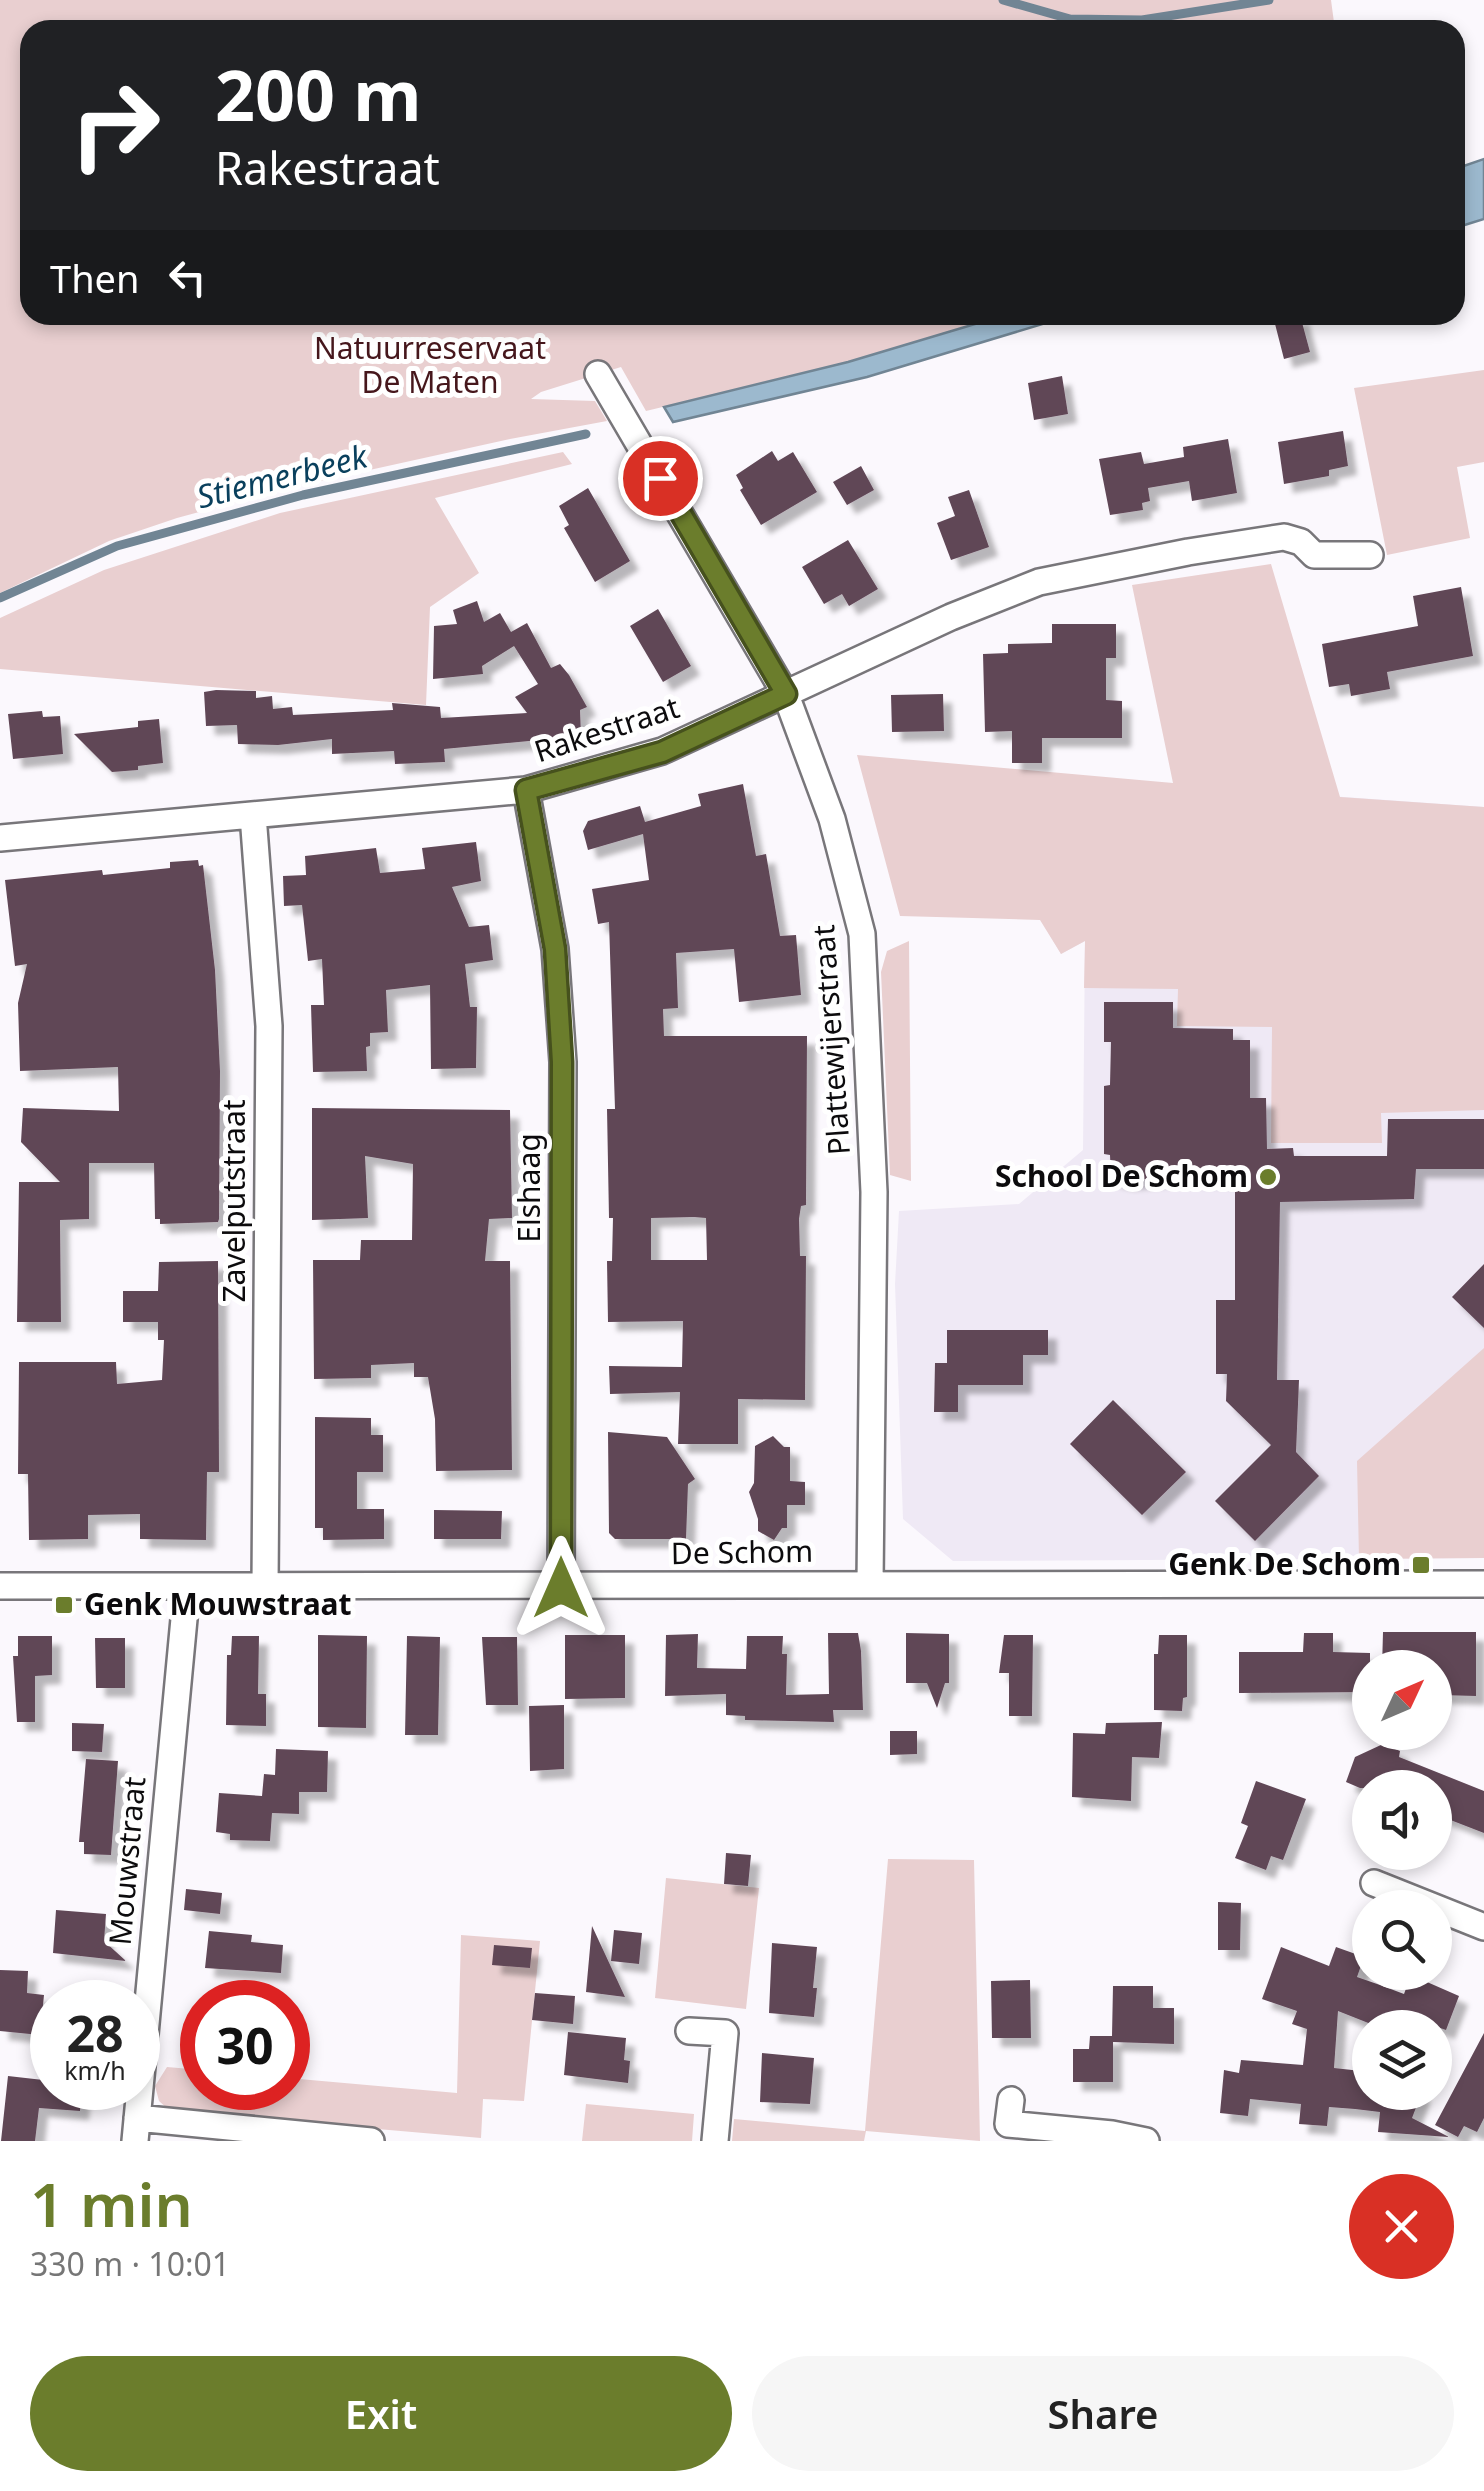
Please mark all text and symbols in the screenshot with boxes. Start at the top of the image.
text: 200 m [215,46,422,142]
icon: right [50,60,180,190]
text: Rakestraat [215,137,440,198]
icon: left [160,250,215,305]
text: Then [50,252,140,304]
park label: Natuurreservaat De Maten [314,327,546,402]
water label: Stiemerbeek [192,433,372,517]
pin [618,436,703,521]
icon: arrive [633,451,688,506]
street label: Rakestraat [529,686,684,771]
street label: Plattewijerstraat [802,924,859,1157]
street label: Zavelputstraat [213,1099,254,1303]
street label: Elshaag [508,1133,549,1243]
place label: School De Schom [995,1155,1248,1196]
marker: School De Schom [1257,1166,1279,1188]
street label: De Schom [671,1530,813,1573]
position arrow [509,1536,613,1640]
place label: Genk De Schom [1168,1543,1401,1584]
marker: Genk De Schom [1410,1554,1432,1576]
place label: Genk Mouwstraat [84,1583,352,1624]
marker: Genk Mouwstraat [53,1594,75,1616]
north arrow [1352,1650,1452,1750]
map controls [1352,1650,1452,2110]
button: sound [1352,1770,1452,1870]
street label: Mouwstraat [99,1775,154,1947]
button: search [1352,1890,1452,1990]
speed limit sign: 30 [180,1980,310,2110]
text: 28 [66,1999,124,2067]
button: layers [1352,2010,1452,2110]
text: km/h [64,2053,126,2087]
text: 1 min [30,2163,193,2245]
button: close [1349,2174,1454,2279]
text: 330 m · 10:01 [30,2242,230,2285]
button: Exit [30,2356,732,2471]
button: Share [752,2356,1454,2471]

